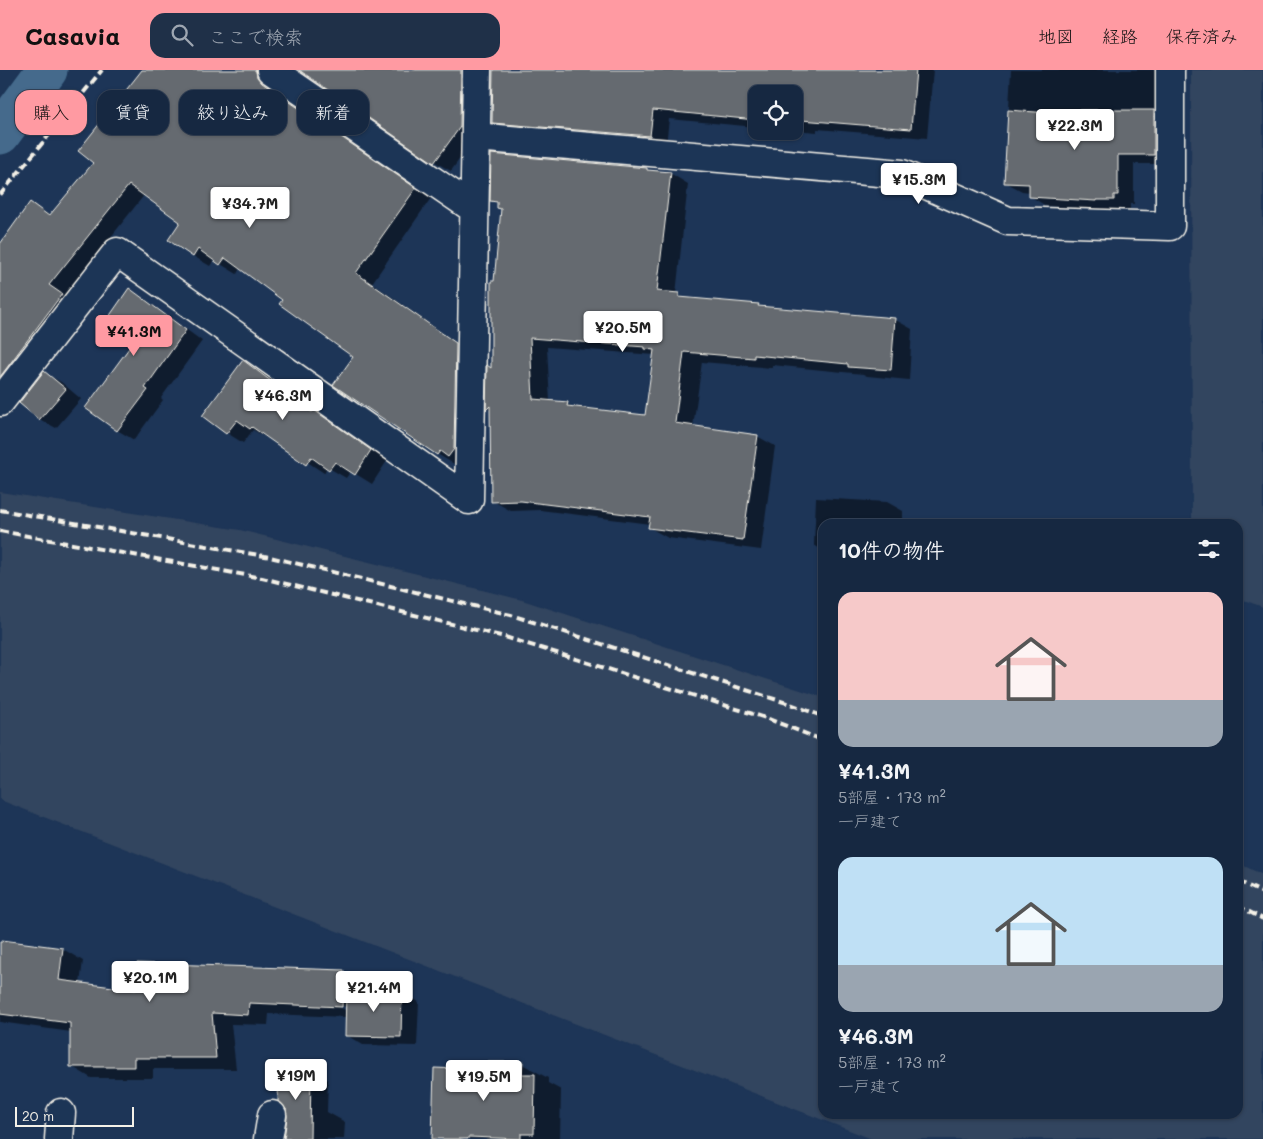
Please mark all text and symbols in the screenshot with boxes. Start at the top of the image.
search box [150,13,500,58]
text: Casavia [25,20,120,51]
icon: search [168,21,196,49]
text: ここで検索 [208,24,303,49]
text: 地図 [1038,24,1074,48]
text: 経路 [1102,24,1138,48]
text: 保存済み [1166,24,1238,48]
map controls [748,85,803,140]
button: locate [748,85,803,140]
chip: 購入 [15,90,87,135]
chip: 賃貸 [97,90,169,135]
chip: 絞り込み [179,90,287,135]
chip: 新着 [297,90,369,135]
pin: ¥22.3M [1034,108,1116,151]
text: ¥22.3M [1047,114,1103,135]
pin: ¥15.3M [878,162,960,205]
text: ¥15.3M [892,168,946,189]
pin: ¥34.7M [209,186,291,229]
text: ¥34.7M [221,192,279,213]
pin: ¥20.5M [582,310,664,353]
pin: ¥41.3M [93,314,175,357]
text: ¥20.5M [595,316,651,337]
text: ¥41.3M [106,320,162,341]
pin: ¥46.3M [242,378,324,421]
text: ¥46.3M [254,384,312,405]
icon: filters [1195,535,1223,563]
text: 10件の物件 [838,536,945,563]
icon: home [986,624,1076,714]
text: ¥41.3M [838,757,910,784]
text: 5部屋 · 173 m² [838,786,946,807]
text: 一戸建て [838,810,902,831]
icon: home [986,889,1076,979]
pin: ¥20.1M [109,960,191,1003]
text: ¥20.1M [123,966,177,987]
pin: ¥21.4M [333,970,415,1013]
text: ¥21.4M [347,976,401,997]
text: ¥46.3M [838,1022,914,1049]
text: 5部屋 · 173 m² [838,1051,946,1072]
pin: ¥19M [266,1058,326,1101]
pin: ¥19.5M [443,1060,525,1102]
text: ¥19M [276,1064,316,1085]
text: ¥19.5M [457,1065,511,1086]
text: 一戸建て [838,1075,902,1096]
scale bar [15,1104,134,1127]
text: 20 m [22,1106,54,1125]

